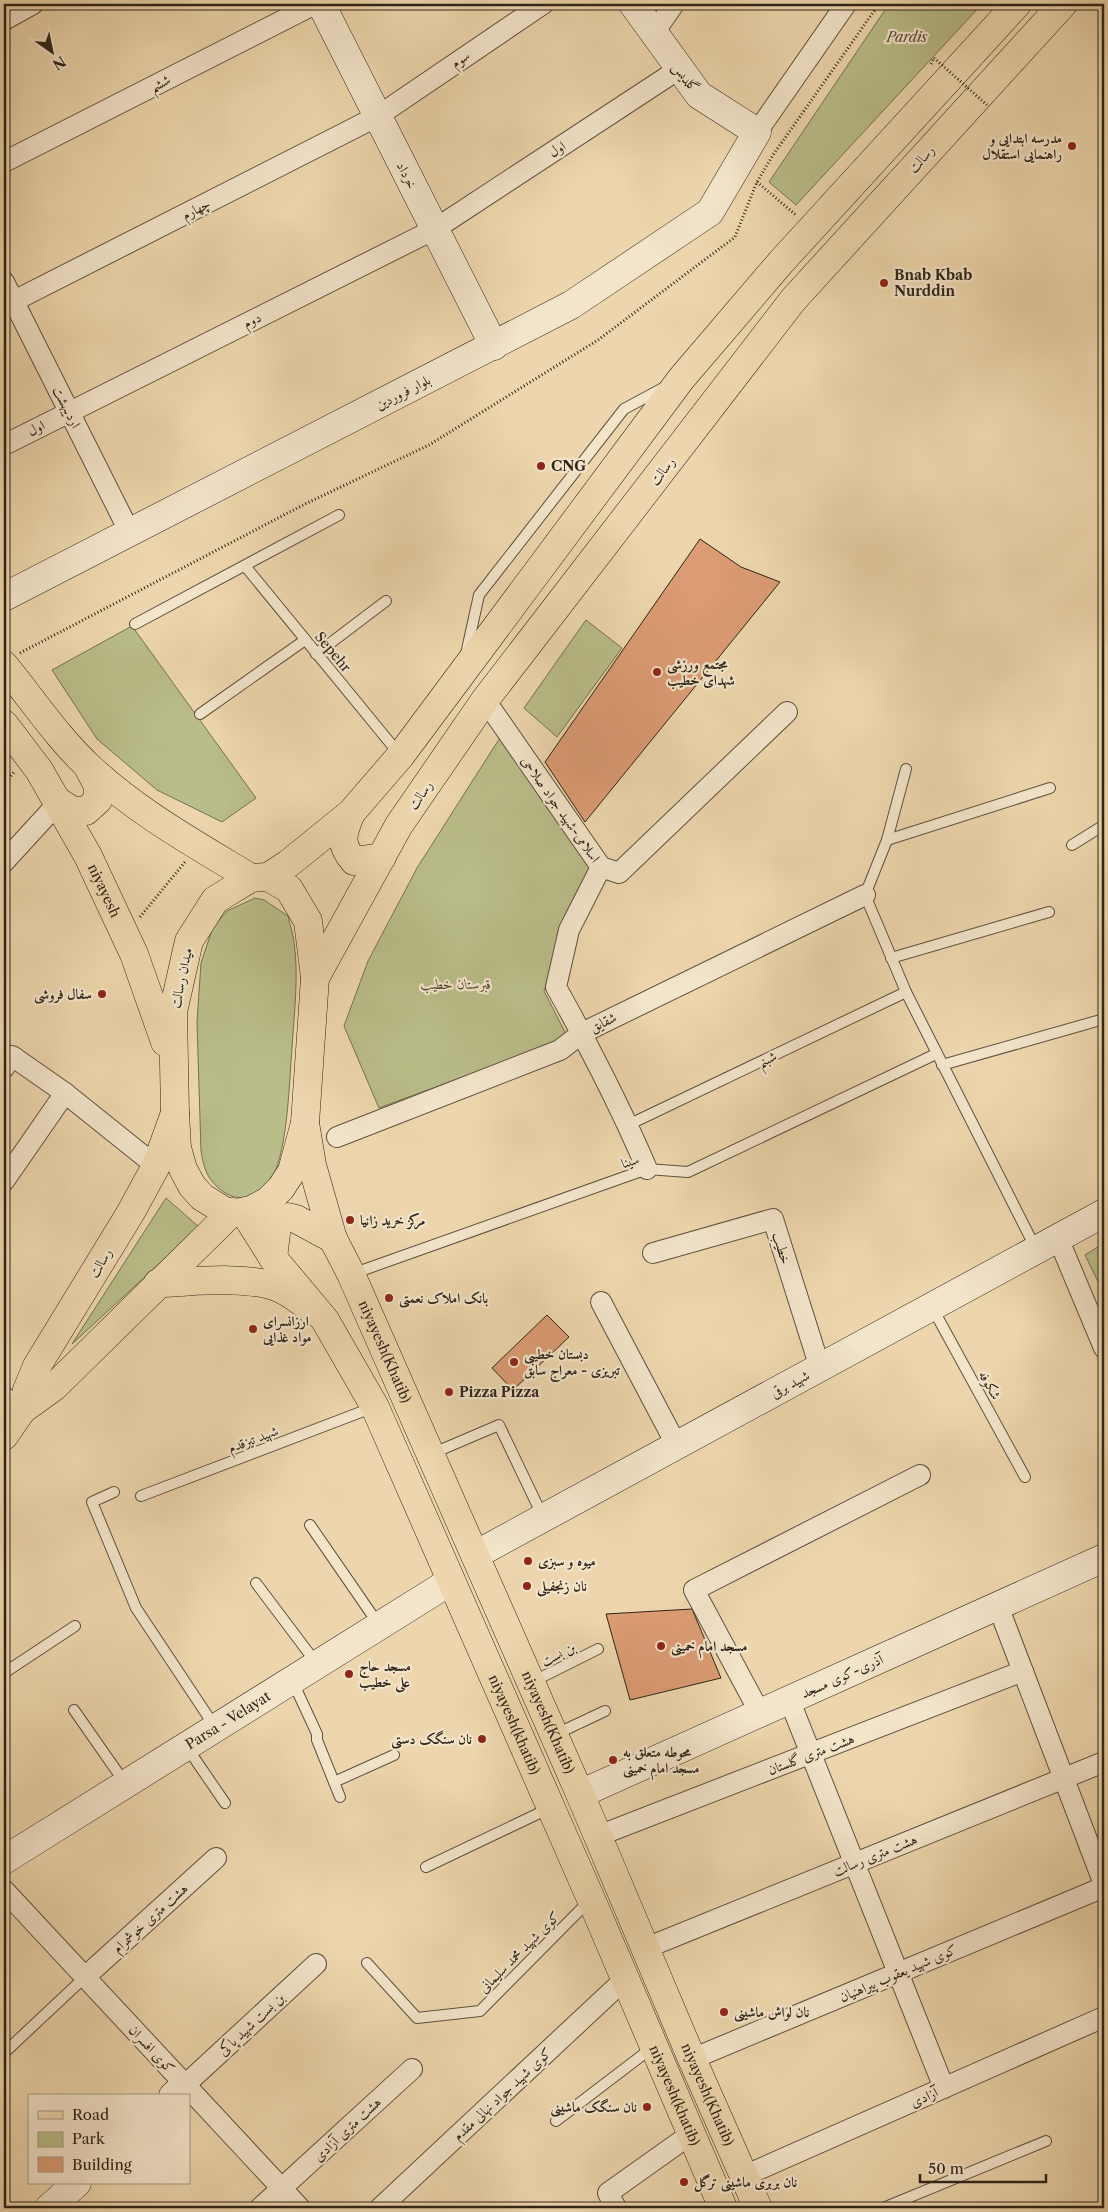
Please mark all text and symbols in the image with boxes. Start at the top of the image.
north arrow [28,28,78,78]
park label: Pardis [886,28,928,46]
street label: سوم [447,46,475,75]
text: N [49,52,69,74]
street label: گلدیس [668,58,703,96]
street label: ششم [146,70,176,100]
place label: مدرسه ابتدایی و راهنمایی استقلال [982,129,1062,164]
street label: اول [545,137,569,161]
marker: مدرسه ابتدایی و راهنمایی استقلال [1066,140,1078,152]
street label: رسالت [904,141,938,177]
street label: خرداد [393,158,421,192]
street label: چهارم [179,194,215,227]
place label: Bnab Kbab Nurddin [894,266,972,300]
marker: Bnab Kbab Nurddin [878,277,890,289]
street label: دوم [240,308,266,336]
street label: بلوار فروردین [372,370,434,413]
street label: اردیبهشت [48,383,85,432]
street label: اول [24,416,48,440]
street label: رسالت [645,453,679,489]
place label: CNG [551,457,586,475]
marker: CNG [535,460,547,472]
street label: Sepehr [311,628,355,676]
place label: مجتمع ورزشی شهدای خطیب [667,655,735,690]
marker: مجتمع ورزشی شهدای خطیب [651,666,663,678]
street label: اسلامی-شهید جواد صلاحی [517,752,604,866]
street label: رسالت [404,777,436,813]
street label: niyayesh [84,861,125,921]
street label: میدان رسالت [166,946,196,1010]
park label: قبرستان خطیب [421,975,491,994]
place label: سفال فروشی [34,985,92,1004]
marker: سفال فروشی [96,988,108,1000]
street label: شقایق [587,1008,619,1036]
street label: شبنم [754,1047,782,1076]
street label: سینا [619,1150,641,1172]
place label: مرکز خرید زانیا [360,1211,426,1230]
marker: مرکز خرید زانیا [344,1214,356,1226]
street label: خطیب [768,1230,795,1267]
street label: رسالت [84,1245,116,1281]
place label: بانک املاک نعمتی [399,1289,488,1308]
marker: بانک املاک نعمتی [383,1292,395,1304]
street label: niyayesh(Khatib) [355,1297,416,1406]
place label: ارزانسرای مواد غذایی [262,1312,312,1347]
marker: ارزانسرای مواد غذایی [247,1323,259,1335]
place label: دبستان خطیبی تبریزی - معراج سابق [524,1345,620,1383]
marker: دبستان خطیبی تبریزی - معراج سابق [508,1356,520,1368]
street label: شهید برقی [767,1366,813,1403]
street label: شکوفه [975,1367,1005,1403]
place label: Pizza Pizza [459,1383,540,1401]
marker: Pizza Pizza [443,1386,455,1398]
street label: شهید تیزقدم [225,1421,282,1461]
place label: میوه و سبزی [538,1552,596,1570]
marker: میوه و سبزی [522,1555,534,1567]
place label: نان زنجفیلی [536,1577,587,1597]
marker: نان زنجفیلی [521,1580,533,1592]
place label: مسجد امام خمینی [671,1637,747,1659]
street label: بن بست [538,1638,579,1670]
marker: مسجد امام خمینی [655,1640,667,1652]
street label: آذری-کوی مسجد [798,1649,888,1702]
place label: مسجد حاج علی خطیب [359,1657,411,1693]
marker: مسجد حاج علی خطیب [343,1668,355,1680]
street label: niyayesh(Khatib) [518,1668,579,1776]
street label: niyayesh(khatib) [485,1672,544,1777]
street label: Parsa - Velayat [182,1687,274,1753]
street label: هشت متری گلستان [765,1729,857,1779]
place label: نان سنگک دستی [391,1730,472,1749]
marker: نان سنگک دستی [476,1733,488,1745]
place label: محوطه متعلق به مسجد امام خمینی [623,1743,699,1781]
marker: محوطه متعلق به مسجد امام خمینی [607,1754,619,1766]
street label: هشت متری رسالت [830,1830,920,1880]
street label: هشت متری خوشمرام [108,1879,194,1960]
street label: کوی شهید محمد سلیمانی [474,1907,564,1997]
street label: کوی شهید یعقوب پیراهنیان [837,1940,960,2008]
street label: بن بست شهید پاکى [214,1988,290,2061]
place label: نان لواش ماشینی [734,2003,810,2022]
marker: نان لواش ماشینی [718,2006,730,2018]
street label: کوی افسران [124,2021,179,2078]
street label: niyayesh(Khatib) [677,2040,738,2149]
street label: niyayesh(khatib) [645,2042,704,2148]
street label: کوی شهید جواد نهالی مقدم [449,2044,558,2147]
street label: آزادی [907,2082,943,2111]
street label: هشت متری آزادی [309,2093,385,2165]
legend [28,2094,190,2184]
place label: نان سنگک ماشینی [550,2098,637,2117]
marker: نان سنگک ماشینی [641,2101,653,2113]
text: Road [72,2105,109,2124]
text: Park [72,2129,106,2148]
scale bar [920,2152,1047,2184]
text: Building [72,2155,132,2174]
text: 50 m [928,2159,964,2178]
place label: نان بربری ماشینی ترگل [694,2173,798,2192]
marker: نان بربری ماشینی ترگل [678,2176,690,2188]

